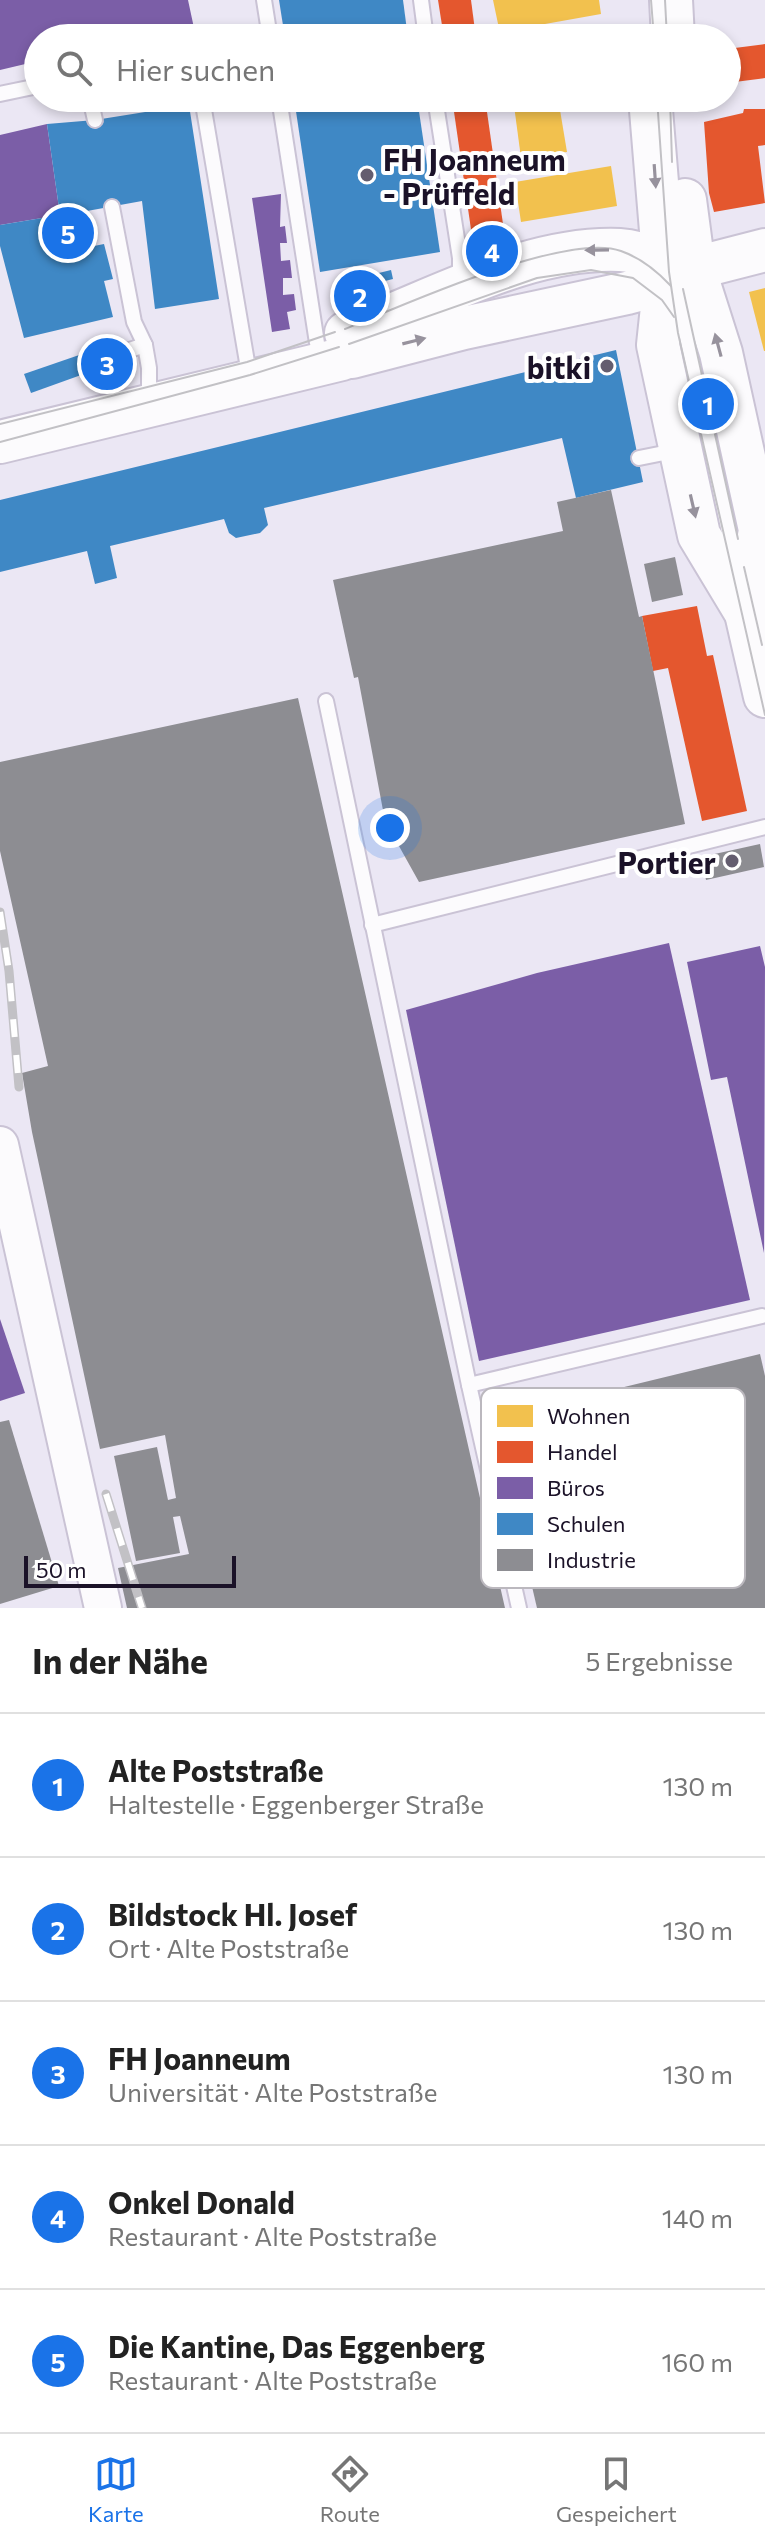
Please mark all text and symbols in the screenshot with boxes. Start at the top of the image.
search box [24,24,741,112]
icon: search [52,46,96,90]
text: Hier suchen [116,50,275,87]
place label: FH Joanneum - Prüffeld [383,140,566,211]
one-way arrow [649,164,662,189]
marker: FH Joanneum - Prüffeld [358,166,376,184]
pin: 5 [42,203,94,263]
pin: 4 [466,221,518,281]
one-way arrow [584,244,609,257]
pin: 2 [334,266,386,326]
one-way arrow [712,332,724,357]
pin: 3 [81,334,133,394]
one-way arrow [401,334,426,346]
place label: bitki [527,348,591,385]
marker: bitki [598,357,616,375]
pin: 1 [682,374,734,434]
one-way arrow [687,493,699,518]
your location [370,808,410,848]
place label: Portier [617,843,716,880]
marker: Portier [723,852,741,870]
legend [481,1388,745,1588]
text: Wohnen [547,1402,630,1429]
text: Handel [547,1438,618,1465]
text: Büros [547,1474,605,1501]
text: Schulen [547,1510,625,1537]
text: Industrie [547,1546,636,1573]
scale bar [24,1552,236,1588]
text: 50 m [36,1556,86,1583]
text: In der Nähe [32,1639,208,1681]
text: 5 Ergebnisse [585,1645,733,1676]
text: Alte Poststraße [108,1751,324,1788]
text: 1 [52,1770,64,1801]
text: 130 m [662,1770,733,1801]
text: Haltestelle · Eggenberger Straße [108,1788,484,1819]
text: Bildstock Hl. Josef [108,1895,357,1932]
text: 2 [51,1914,65,1945]
text: 130 m [662,1914,733,1945]
text: Ort · Alte Poststraße [108,1932,349,1963]
text: FH Joanneum [108,2039,291,2076]
text: 3 [50,2058,66,2089]
text: 130 m [662,2058,733,2089]
text: Universität · Alte Poststraße [108,2076,437,2107]
text: Onkel Donald [108,2183,295,2220]
text: 4 [50,2202,66,2233]
text: 140 m [662,2202,733,2233]
text: Restaurant · Alte Poststraße [108,2220,437,2251]
text: Die Kantine, Das Eggenberg [108,2327,485,2364]
text: 5 [50,2346,66,2377]
text: 160 m [661,2346,733,2377]
text: Restaurant · Alte Poststraße [108,2364,437,2395]
tab: Karte [88,2452,144,2527]
tab: Route [320,2452,380,2527]
tab: Gespeichert [556,2452,677,2527]

